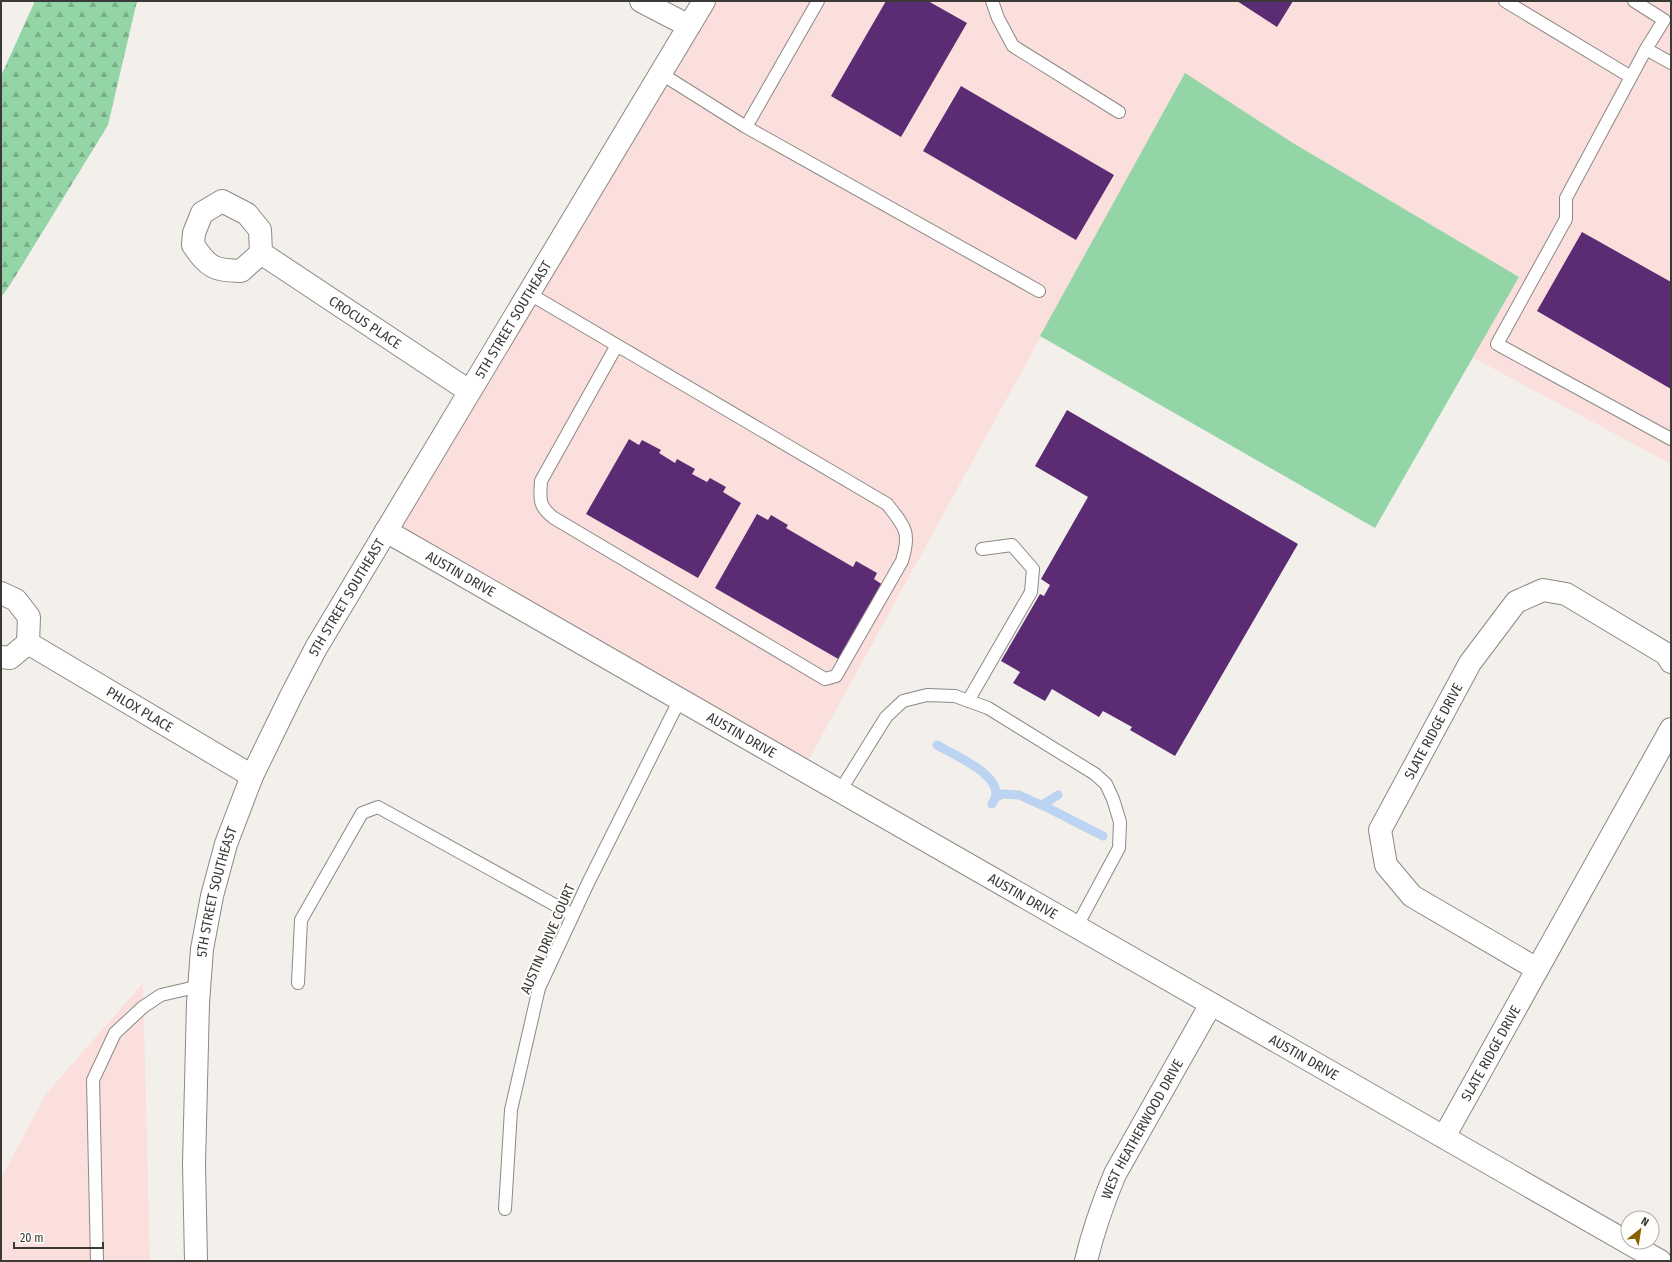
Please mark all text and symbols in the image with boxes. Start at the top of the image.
street label: 5TH STREET SOUTHEAST [471,257,555,381]
street label: CROCUS PLACE [326,292,405,352]
street label: 5TH STREET SOUTHEAST [305,535,388,659]
street label: AUSTIN DRIVE [423,547,499,601]
street label: SLATE RIDGE DRIVE [1400,680,1466,782]
street label: PHLOX PLACE [103,683,177,736]
street label: AUSTIN DRIVE [704,708,780,762]
street label: 5TH STREET SOUTHEAST [193,824,241,958]
street label: AUSTIN DRIVE [985,869,1061,923]
street label: AUSTIN DRIVE COURT [517,881,579,997]
street label: SLATE RIDGE DRIVE [1457,1002,1524,1104]
street label: AUSTIN DRIVE [1266,1030,1342,1084]
street label: WEST HEATHERWOOD DRIVE [1097,1056,1187,1202]
north arrow [1620,1210,1660,1250]
text: N [1639,1214,1651,1229]
scale bar [14,1224,103,1250]
text: 20 m [20,1231,44,1245]

